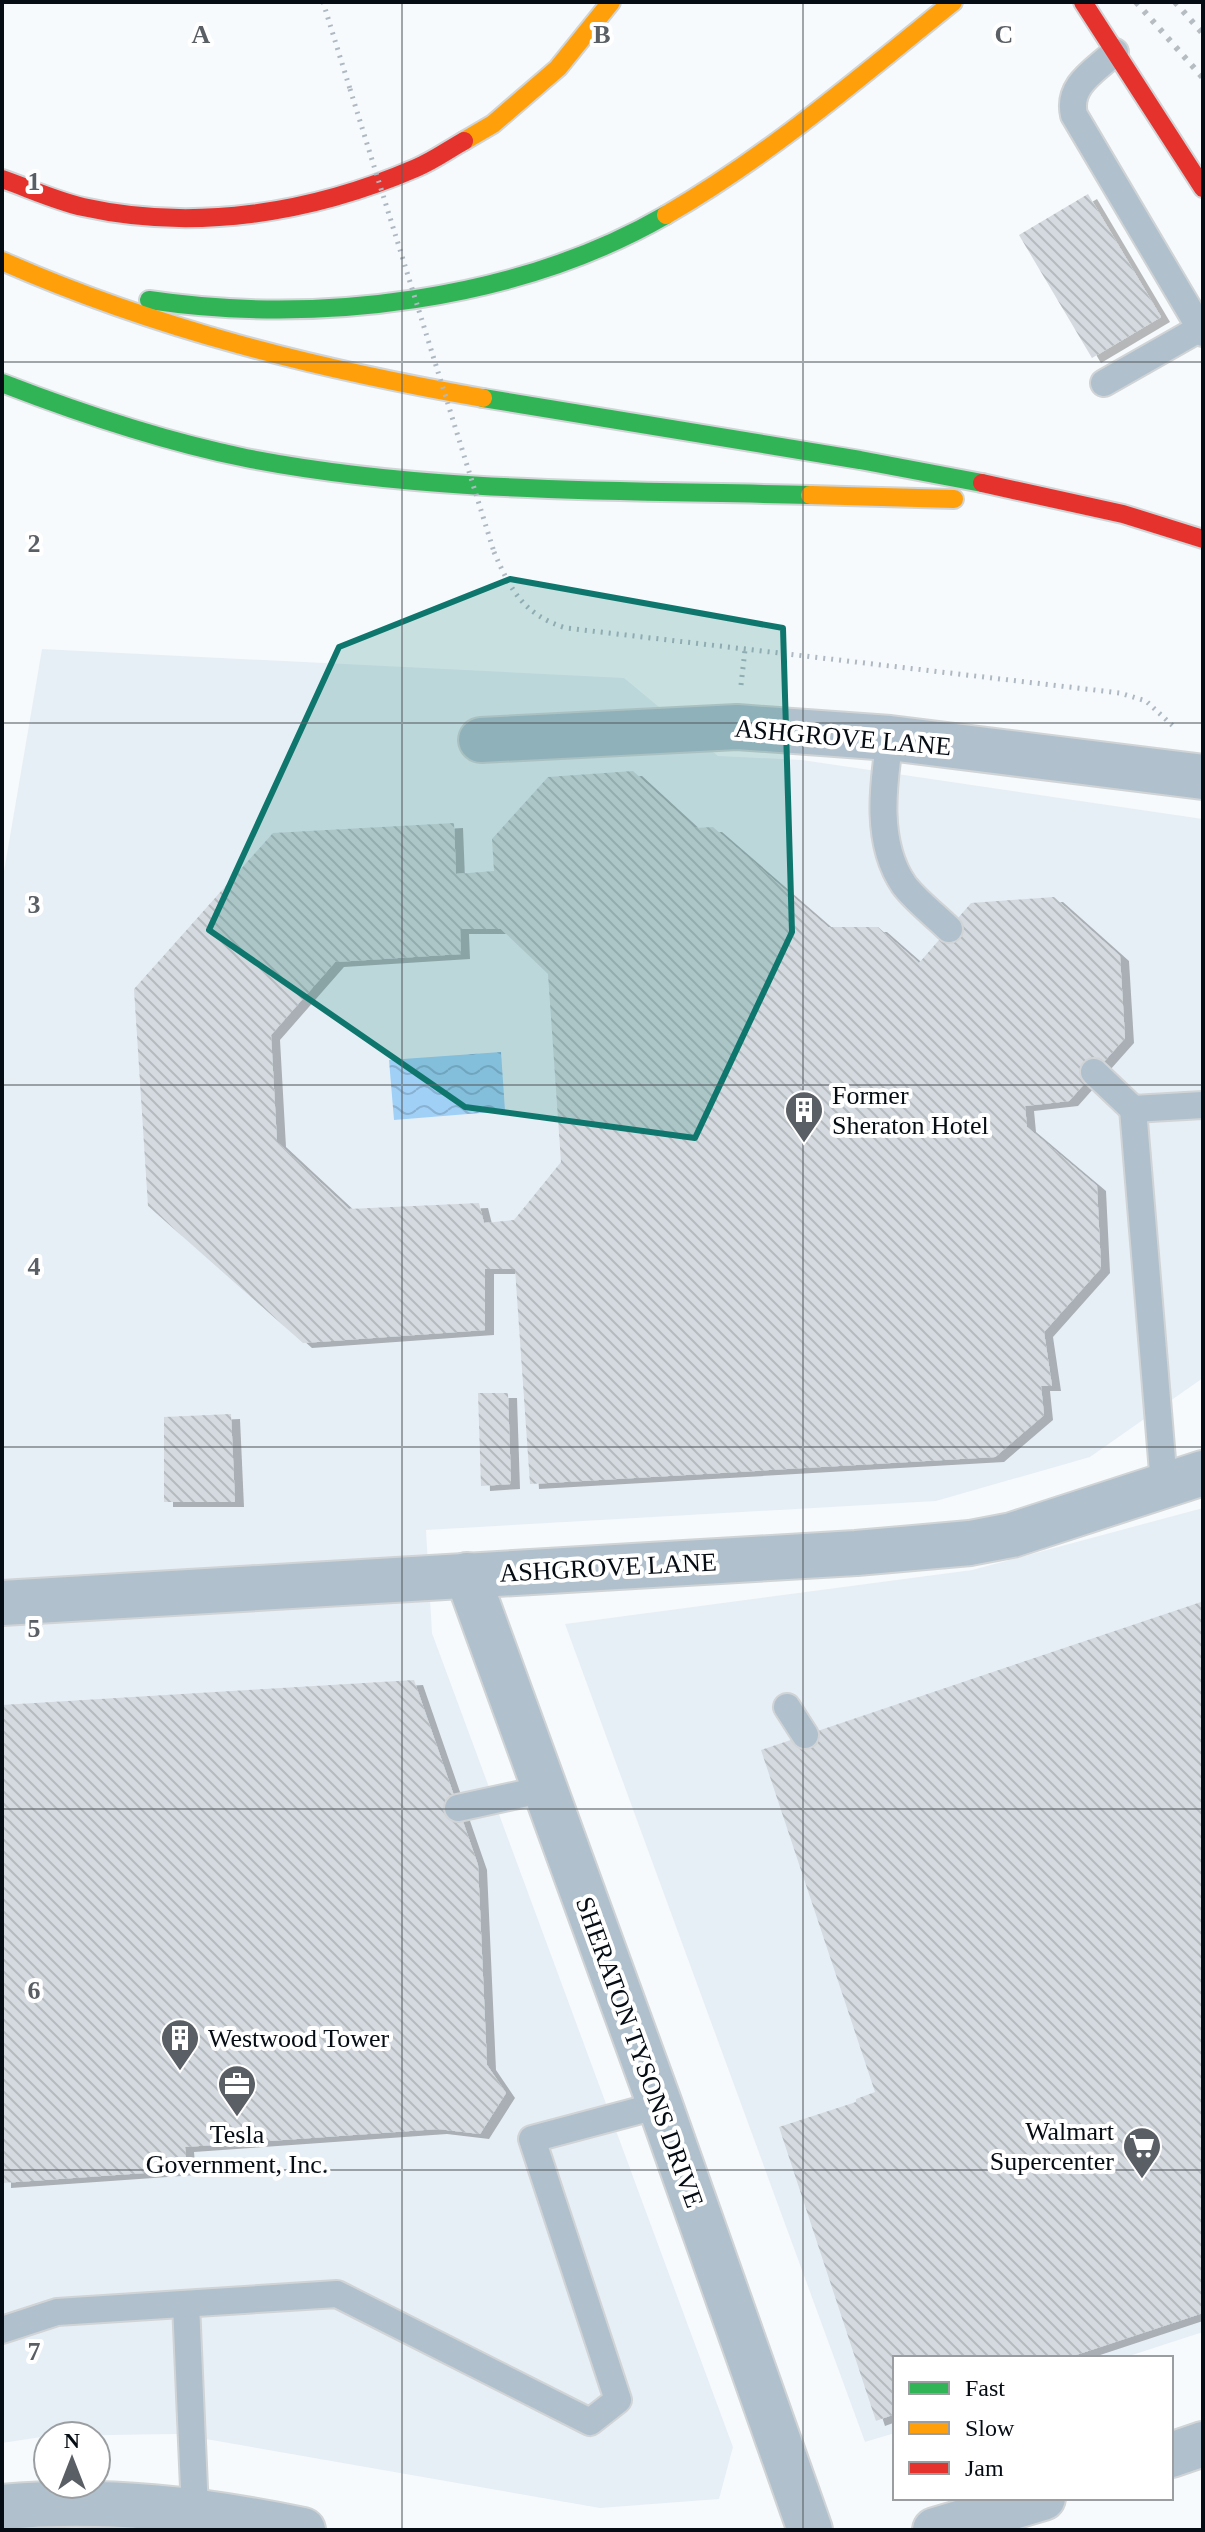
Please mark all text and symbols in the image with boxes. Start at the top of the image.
text: A [192,20,211,49]
text: B [593,20,611,49]
text: C [995,20,1013,49]
text: 1 [28,167,41,196]
text: 2 [28,529,41,558]
street label: ASHGROVE LANE [733,714,953,761]
text: 3 [28,890,41,919]
place label: Former Sheraton Hotel [832,1081,989,1140]
building icon: Former Sheraton Hotel [783,1089,825,1144]
text: 4 [28,1252,41,1281]
street label: ASHGROVE LANE [499,1547,717,1588]
text: 5 [28,1614,41,1643]
street label: SHERATON TYSONS DRIVE [570,1893,709,2211]
text: 6 [28,1976,41,2005]
building icon: Westwood Tower [159,2017,201,2072]
place label: Westwood Tower [208,2024,390,2053]
office icon: Tesla Government, Inc. [216,2063,258,2118]
place label: Walmart Supercenter [990,2117,1115,2176]
place label: Tesla Government, Inc. [146,2120,328,2179]
supermarket icon: Walmart Supercenter [1121,2125,1163,2180]
text: 7 [28,2337,41,2366]
legend [893,2356,1173,2500]
text: Fast [965,2375,1005,2401]
text: Slow [965,2415,1015,2441]
north arrow [32,2420,112,2500]
text: N [64,2428,80,2453]
text: Jam [965,2455,1004,2481]

